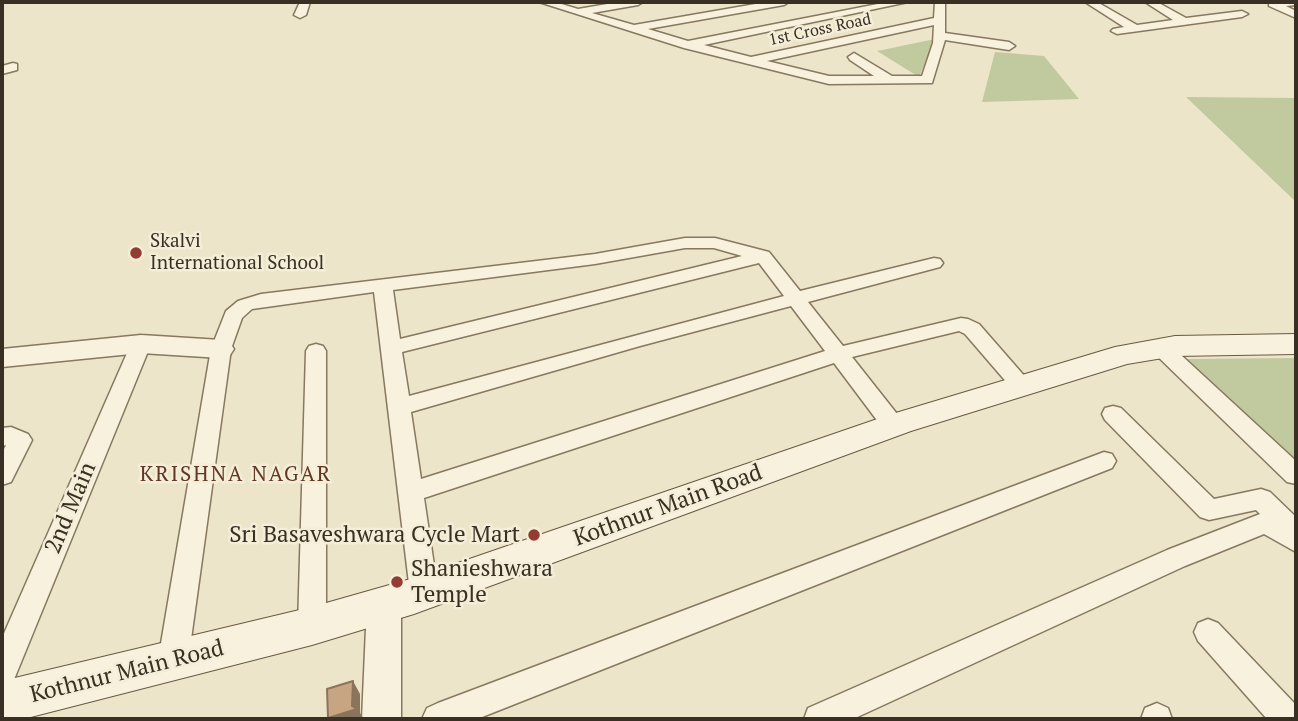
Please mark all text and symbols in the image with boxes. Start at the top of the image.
street label: 1st Cross Road [767,10,873,50]
place label: Skalvi International School [150,231,324,275]
marker: Skalvi International School [128,245,144,261]
street label: 2nd Main [39,458,103,558]
street label: Kothnur Main Road [570,459,766,553]
district label: KRISHNA NAGAR [141,462,331,488]
place label: Sri Basaveshwara Cycle Mart [229,521,520,549]
marker: Sri Basaveshwara Cycle Mart [526,527,542,543]
place label: Shanieshwara Temple [411,555,553,609]
marker: Shanieshwara Temple [389,574,405,590]
street label: Kothnur Main Road [27,635,227,709]

